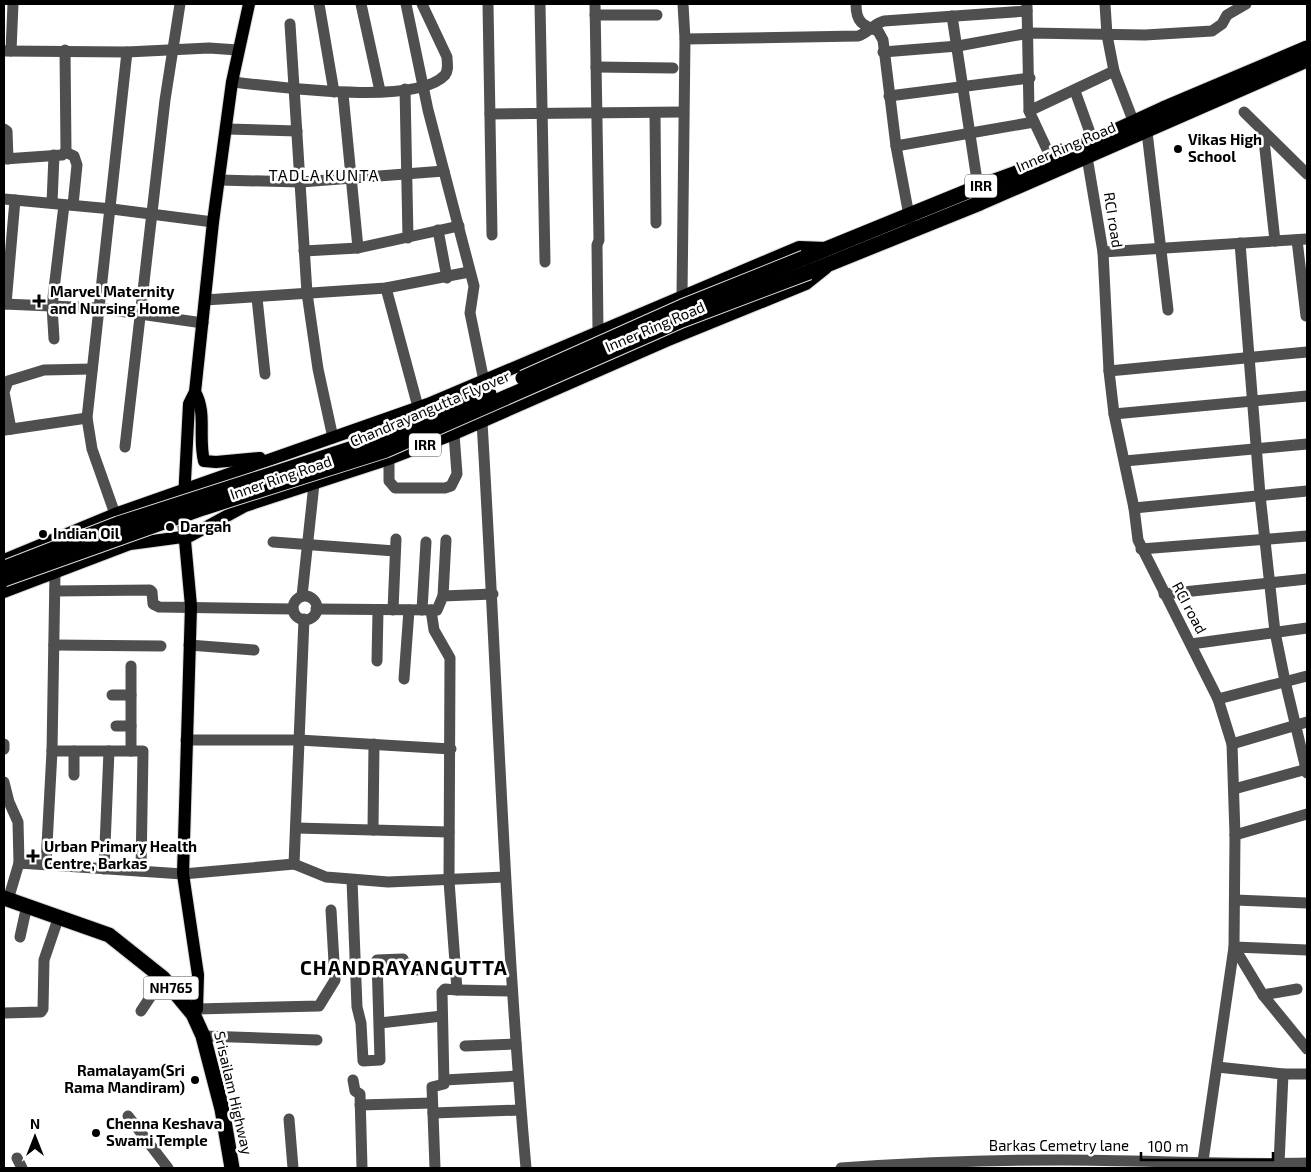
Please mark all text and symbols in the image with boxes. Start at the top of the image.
street label: Inner Ring Road [1013,117,1118,175]
place label: Vikas High School [1188,130,1262,165]
marker: Vikas High School [1172,143,1184,155]
district label: TADLA KUNTA [269,165,379,184]
road number: IRR [965,175,997,198]
street label: RCI road [1101,191,1127,249]
place label: Marvel Maternity and Nursing Home [50,282,180,317]
marker: Marvel Maternity and Nursing Home [32,294,46,308]
street label: Inner Ring Road [602,297,707,355]
street label: Chandrayangutta Flyover [347,366,512,450]
road number: IRR [409,434,441,456]
street label: Inner Ring Road [227,451,334,503]
place label: Dargah [180,517,231,535]
marker: Dargah [164,521,176,533]
place label: Indian Oil [53,524,120,542]
marker: Indian Oil [37,528,49,540]
street label: RCI road [1169,578,1211,637]
place label: Urban Primary Health Centre, Barkas [44,837,197,872]
marker: Urban Primary Health Centre, Barkas [26,849,40,863]
district label: CHANDRAYANGUTTA [300,955,508,979]
road number: NH765 [144,976,198,1000]
street label: Srisailam Highway [211,1029,257,1156]
place label: Ramalayam(Sri Rama Mandiram) [64,1061,185,1096]
marker: Ramalayam(Sri Rama Mandiram) [189,1074,201,1086]
north arrow [10,1112,60,1162]
place label: Chenna Keshava Swami Temple [106,1114,222,1149]
text: N [30,1115,40,1132]
marker: Chenna Keshava Swami Temple [90,1127,102,1139]
scale bar [1141,1130,1274,1162]
street label: Barkas Cemetry lane [989,1136,1129,1154]
text: 100 m [1148,1137,1189,1155]

